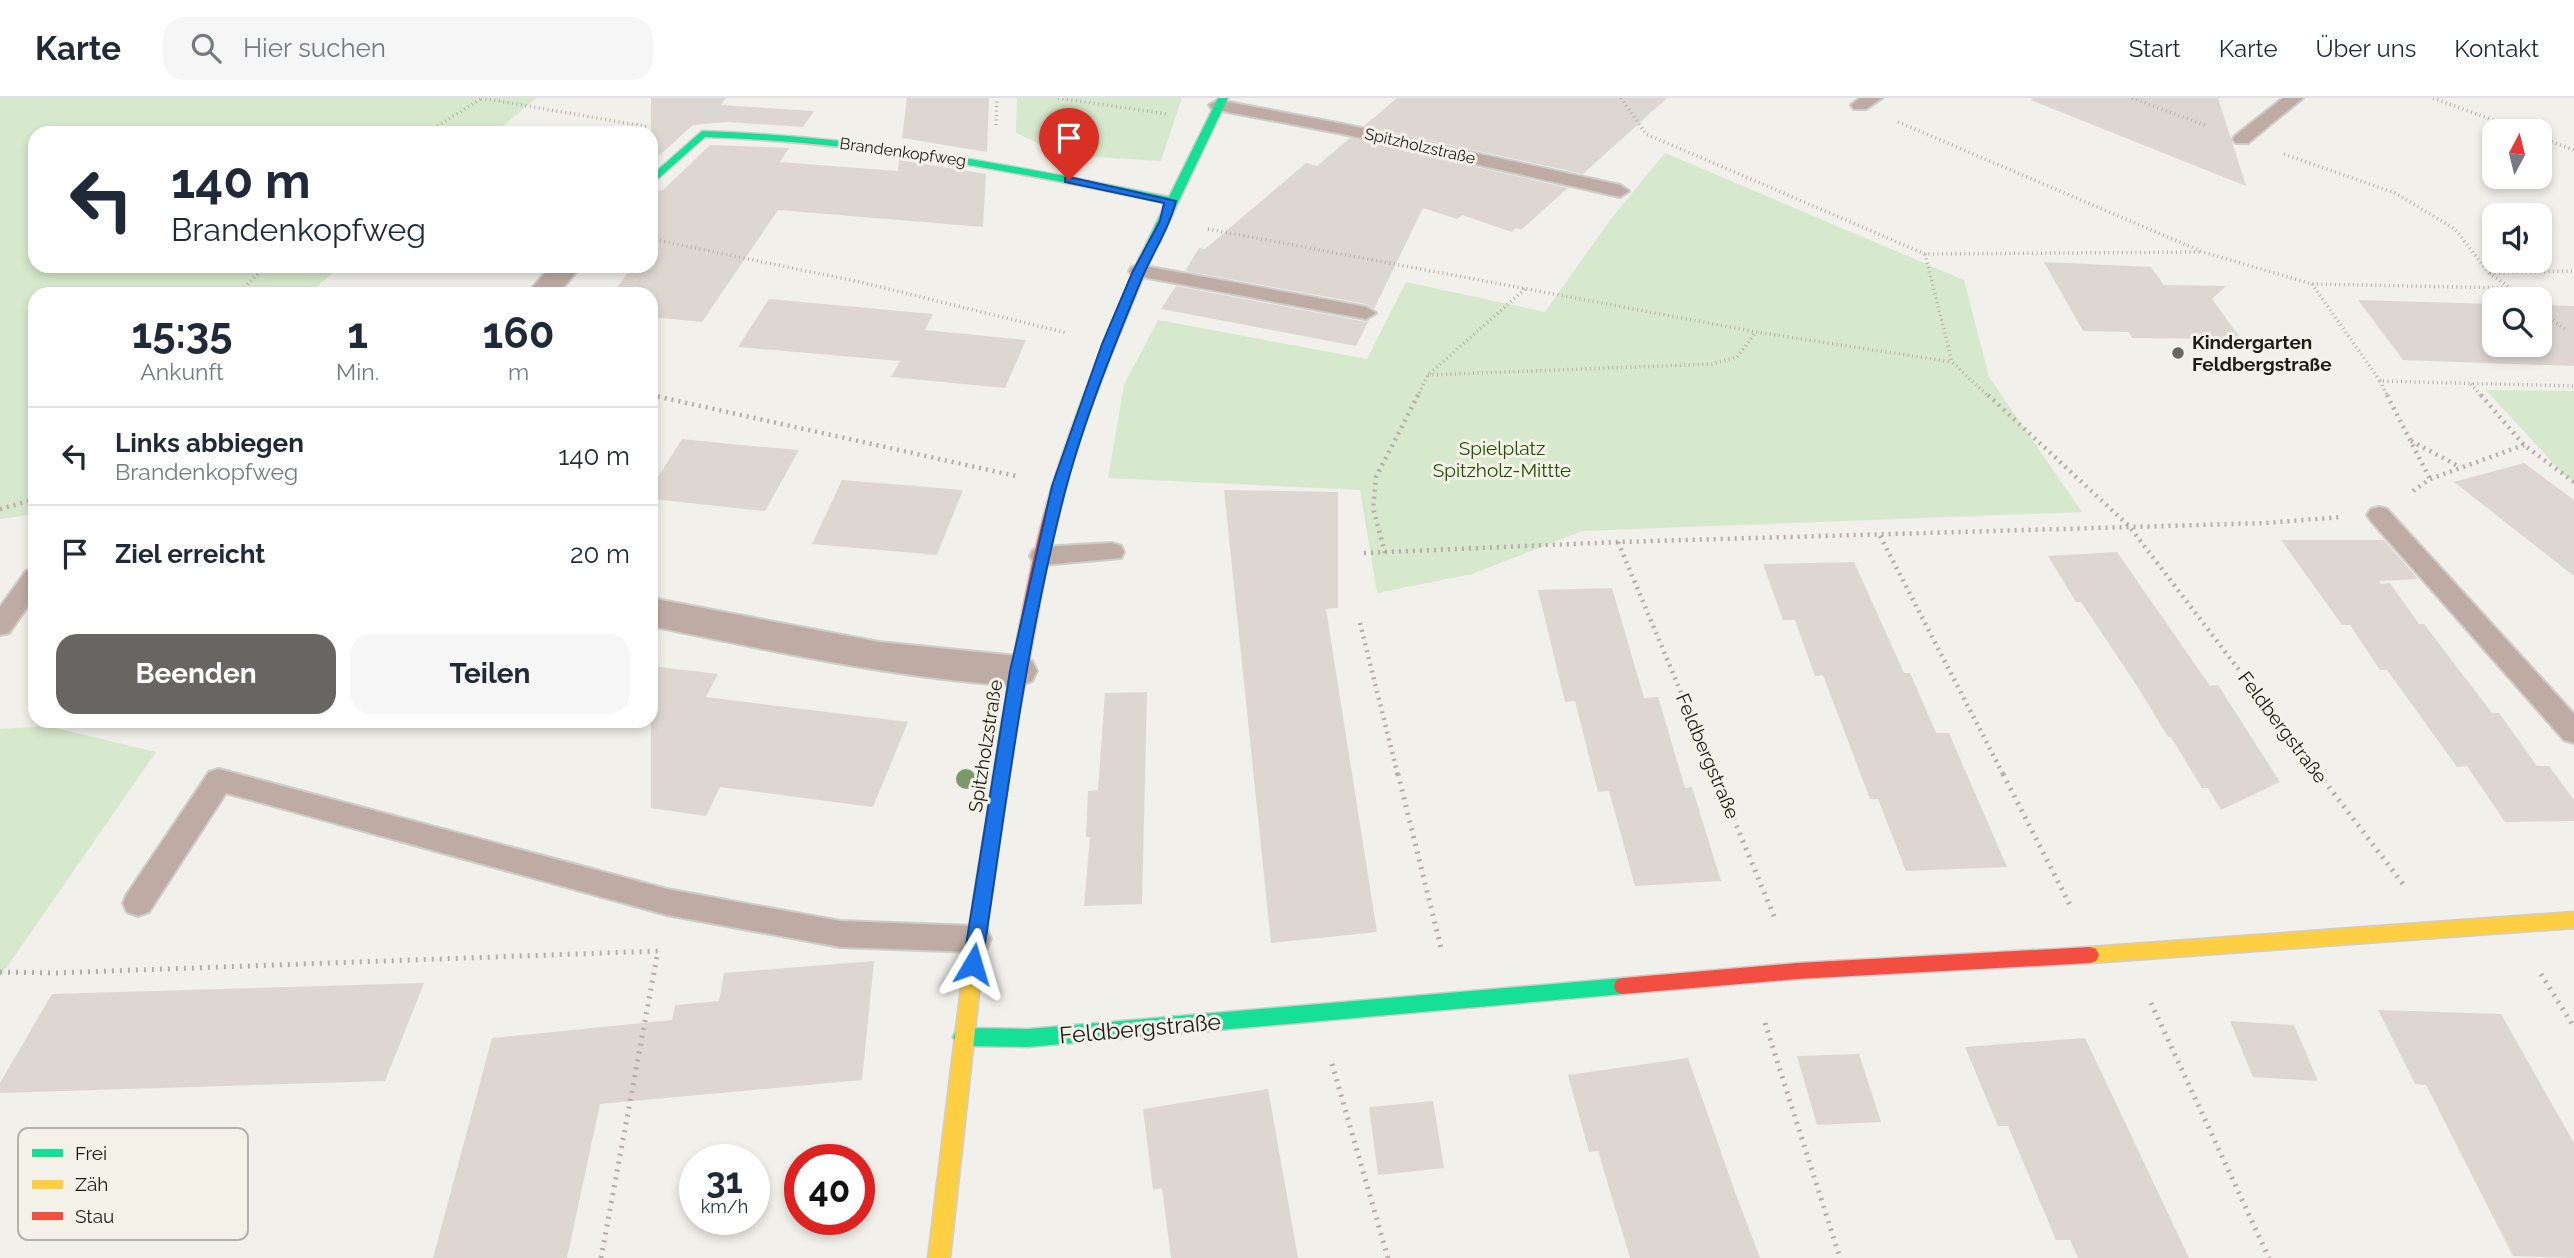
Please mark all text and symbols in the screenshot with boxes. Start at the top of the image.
search box [163,17,653,80]
text: Karte [35,29,121,68]
icon: search [187,29,225,67]
text: Hier suchen [243,33,386,63]
text: Start [2129,34,2181,63]
text: Karte [2219,34,2278,63]
text: Über uns [2316,34,2416,63]
text: Kontakt [2454,34,2539,63]
pin [1039,108,1099,180]
icon: arrive [1050,119,1088,157]
north arrow [2482,119,2552,189]
map controls [2482,119,2552,357]
street label: Spitzholzstraße [1363,124,1477,168]
street label: Brandenkopfweg [839,134,967,170]
text: 140 m [171,152,311,209]
icon: left [56,154,147,245]
button: sound [2482,203,2552,273]
text: Brandenkopfweg [171,211,426,248]
button: search [2482,287,2552,357]
text: 15:35 [131,309,233,358]
text: 1 [347,309,368,358]
text: 160 [482,309,555,358]
place label: Kindergarten Feldbergstraße [2192,331,2332,375]
marker: Kindergarten Feldbergstraße [2170,345,2186,361]
text: Ankunft [140,358,224,385]
text: Min. [336,358,379,385]
text: m [508,358,529,385]
text: Links abbiegen [115,428,304,458]
icon: left [56,437,94,475]
park label: Spielplatz Spitzholz-Mittte [1433,437,1571,481]
text: 140 m [558,441,630,471]
text: Brandenkopfweg [115,458,298,485]
icon: arrive [56,535,94,573]
text: Ziel erreicht [115,539,265,569]
text: 20 m [570,539,630,569]
button: Beenden [56,634,336,714]
button: Teilen [350,634,630,714]
street label: Feldbergstraße [2234,667,2332,787]
street label: Spitzholzstraße [964,678,1006,814]
street label: Feldbergstraße [1672,690,1744,822]
position arrow [936,927,1010,1001]
street label: Feldbergstraße [1058,1007,1222,1049]
legend [18,1128,248,1240]
text: Frei [75,1142,107,1164]
speed limit sign: 40 [784,1144,875,1235]
text: 31 [706,1160,743,1201]
text: Zäh [75,1173,108,1195]
text: km/h [701,1196,748,1217]
text: Stau [75,1205,114,1227]

